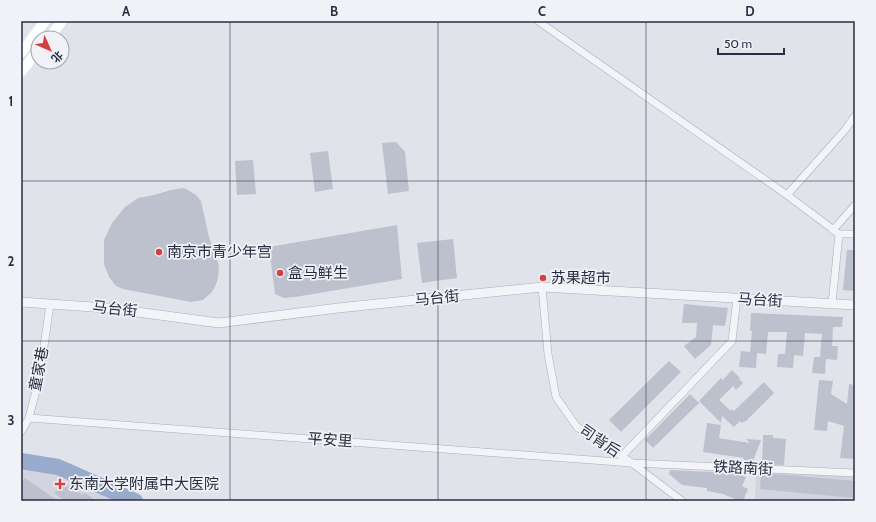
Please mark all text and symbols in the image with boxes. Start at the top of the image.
text: A [122,3,131,19]
text: B [330,3,338,19]
text: C [538,3,546,19]
text: D [745,3,755,19]
north arrow [30,30,70,70]
scale bar [718,30,784,56]
text: 50 m [724,36,752,51]
text: 北 [48,48,66,66]
text: 1 [9,93,13,109]
place label: 南京市青少年宫 [167,243,272,261]
marker: 南京市青少年宫 [154,247,164,257]
text: 2 [8,253,15,269]
place label: 盒马鲜生 [288,264,348,282]
marker: 盒马鲜生 [275,268,285,278]
place label: 苏果超市 [551,269,611,287]
marker: 苏果超市 [538,273,548,283]
street label: 马台街 [414,287,460,309]
street label: 马台街 [737,290,783,310]
street label: 马台街 [92,298,138,320]
street label: 童家巷 [26,345,52,393]
text: 3 [7,412,15,428]
street label: 司背后 [576,421,624,461]
street label: 平安里 [307,429,353,451]
street label: 铁路南街 [713,457,773,479]
place label: 东南大学附属中大医院 [69,475,219,493]
marker: 东南大学附属中大医院 [54,478,66,490]

